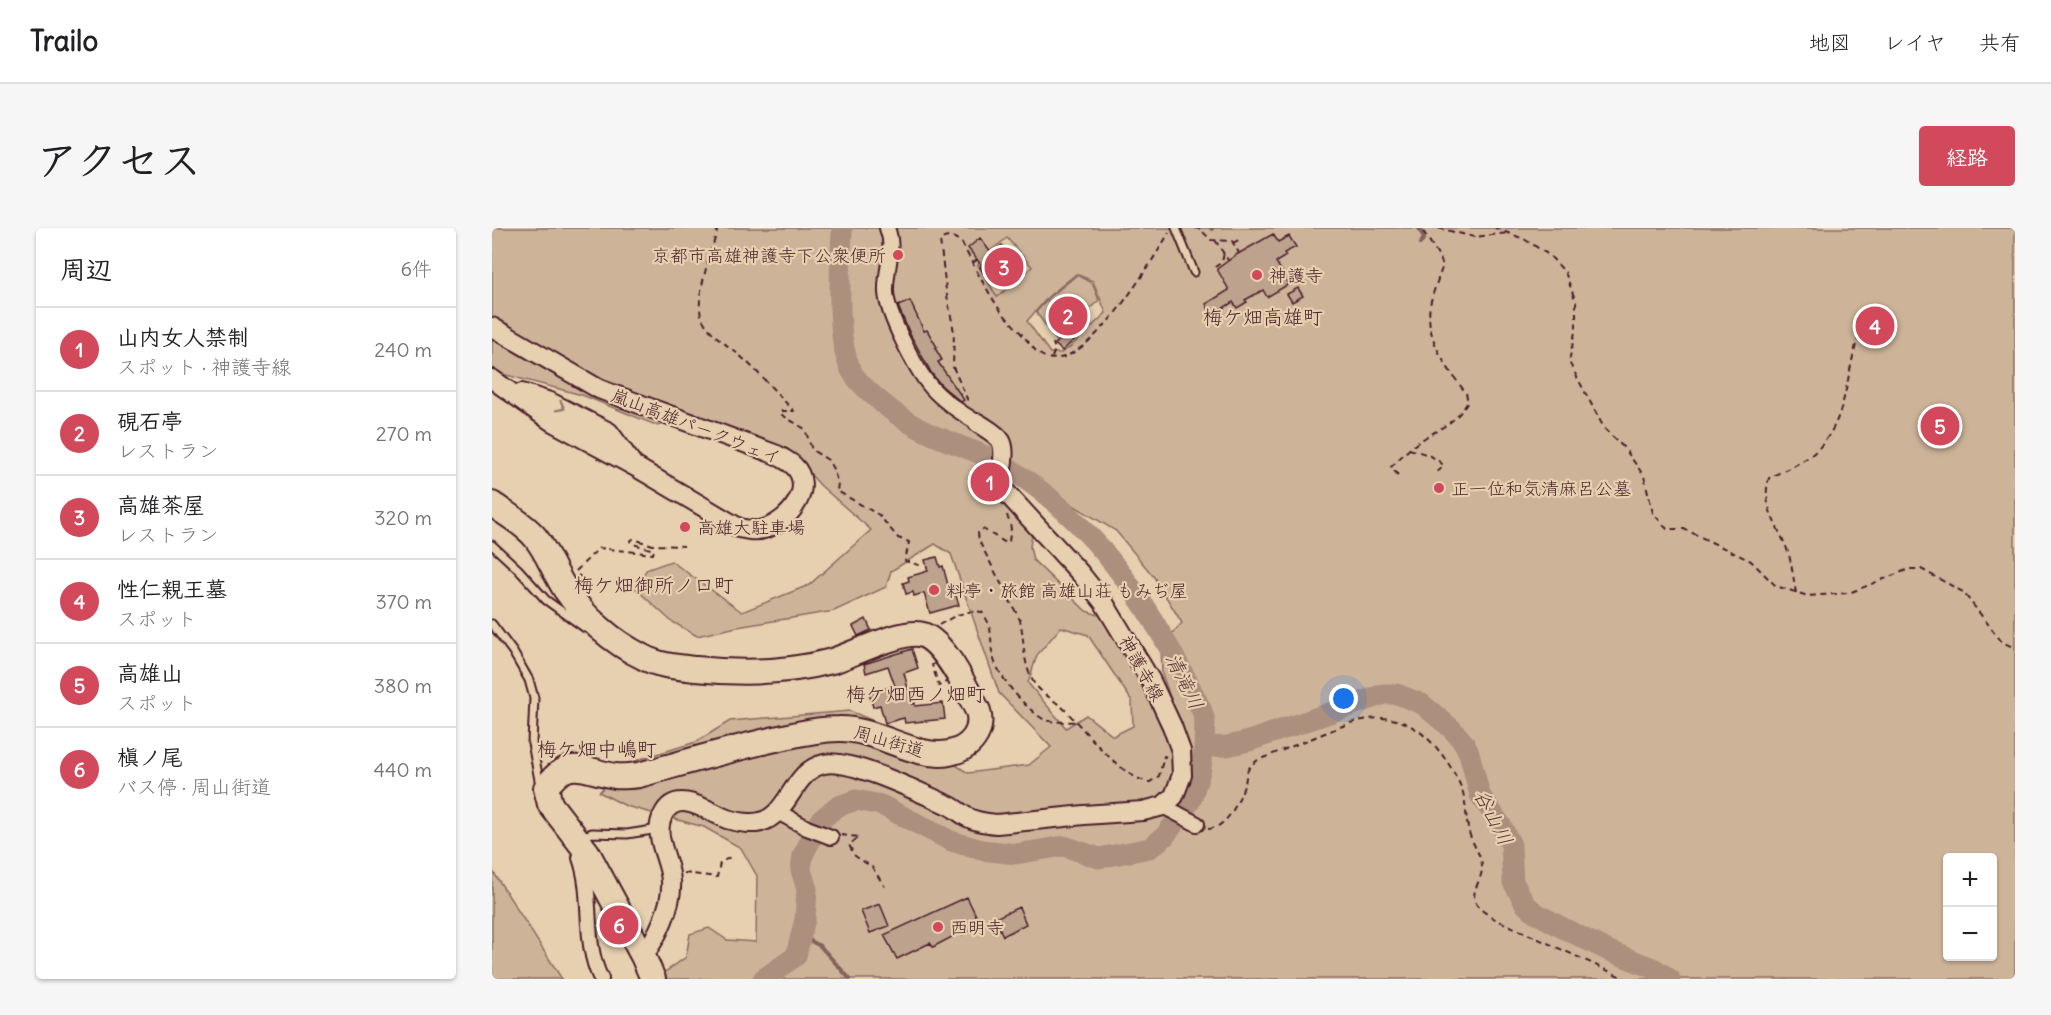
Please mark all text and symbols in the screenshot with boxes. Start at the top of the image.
text: Trailo [30,23,98,59]
text: 地図 [1809,29,1851,56]
text: レイヤ [1884,29,1946,56]
text: 共有 [1979,29,2021,56]
button: 経路 [1919,126,2015,186]
text: アクセス [36,134,201,186]
place label: 京都市高雄神護寺下公衆便所 [652,244,886,267]
pin: 3 [984,244,1024,290]
marker: 京都市高雄神護寺下公衆便所 [891,248,905,262]
text: 周辺 [60,253,112,286]
text: 6件 [400,256,432,281]
place label: 神護寺 [1269,264,1323,287]
marker: 神護寺 [1250,268,1264,282]
pin: 2 [1048,294,1088,338]
district label: 梅ケ畑高雄町 [1203,304,1323,329]
pin: 4 [1856,304,1894,348]
text: 山内女人禁制 [117,323,249,351]
text: 1 [76,337,83,362]
text: 240 m [374,337,432,362]
text: スポット · 神護寺線 [117,354,291,379]
street label: 嵐山高雄パークウェイ [608,383,784,469]
one-way arrow [555,400,566,412]
pin: 5 [1920,404,1960,448]
text: 硯石亭 [117,407,183,435]
text: 2 [74,421,85,446]
text: 270 m [376,421,432,446]
text: レストラン [117,438,219,463]
pin: 1 [970,460,1010,504]
place label: 正一位和気清麻呂公墓 [1451,477,1631,500]
marker: 正一位和気清麻呂公墓 [1432,481,1446,495]
text: 高雄茶屋 [117,491,205,519]
text: 3 [74,505,85,530]
text: 320 m [374,505,432,530]
place label: 高雄大駐車場 [697,516,805,539]
marker: 高雄大駐車場 [678,520,692,534]
text: レストラン [117,522,219,547]
district label: 梅ケ畑御所ノ口町 [574,572,734,597]
text: 性仁親王墓 [117,575,227,603]
place label: 料亭・旅館 高雄山荘 もみぢ屋 [946,579,1188,602]
marker: 料亭・旅館 高雄山荘 もみぢ屋 [927,583,941,597]
text: 4 [74,589,85,614]
text: 370 m [375,589,432,614]
text: スポット [117,606,197,631]
street label: 神護寺線 [1114,631,1170,705]
water label: 清滝川 [1161,649,1209,713]
text: 高雄山 [117,659,183,687]
text: 5 [74,673,85,698]
text: 380 m [374,673,432,698]
district label: 梅ケ畑西ノ畑町 [846,681,986,706]
your location [1329,684,1358,713]
text: スポット [117,690,197,715]
street label: 周山街道 [851,720,927,762]
district label: 梅ケ畑中嶋町 [537,736,657,761]
text: 槇ノ尾 [117,743,183,771]
text: 6 [74,757,85,782]
text: 440 m [373,757,432,782]
text: バス停 · 周山街道 [117,774,271,799]
water label: 谷山川 [1469,785,1519,849]
map controls [1943,853,1997,961]
button: + [1943,853,1997,907]
pin: 6 [600,902,638,948]
button: − [1943,907,1997,961]
place label: 西明寺 [950,916,1004,939]
marker: 西明寺 [931,920,945,934]

